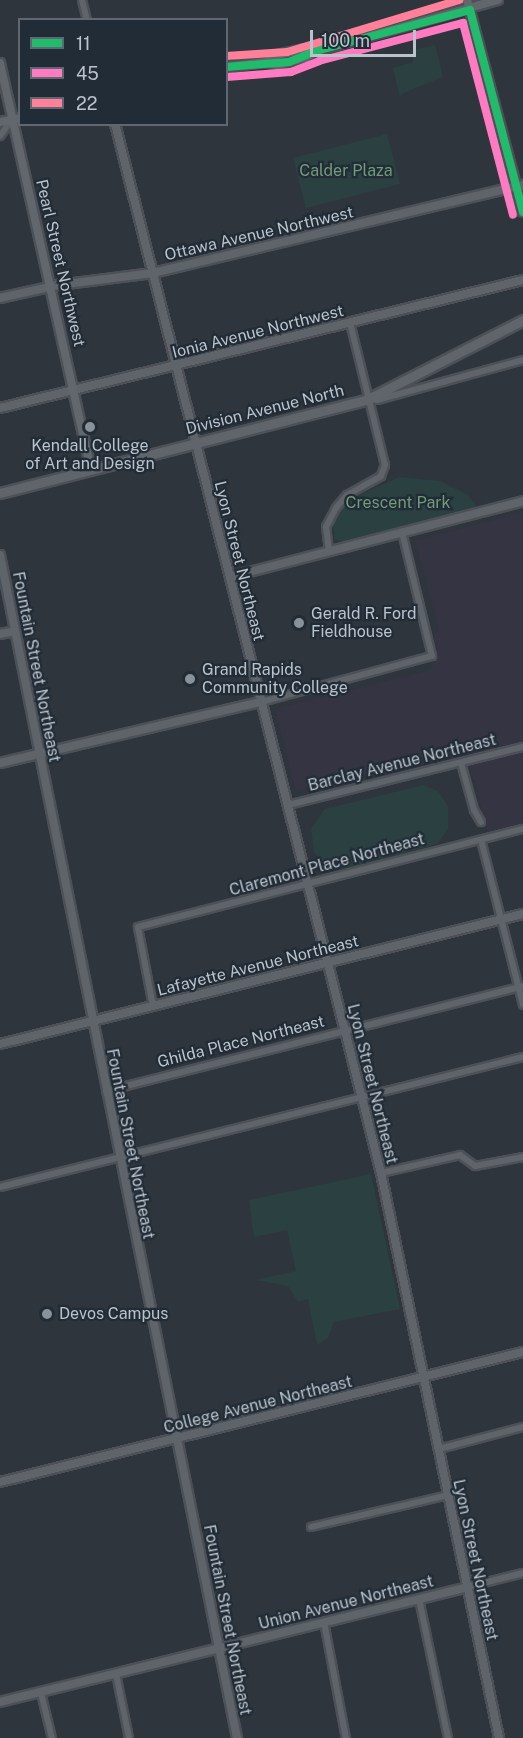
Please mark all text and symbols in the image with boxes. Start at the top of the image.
legend [18,18,228,126]
scale bar [313,18,420,56]
text: 100 m [321,30,370,51]
text: 11 [76,33,91,54]
text: 45 [76,63,99,84]
text: 22 [76,93,97,114]
park label: Calder Plaza [299,161,393,181]
street label: Pearl Street Northwest [31,177,89,349]
street label: Ottawa Avenue Northwest [163,203,355,265]
street label: Ionia Avenue Northwest [170,301,346,363]
street label: Division Avenue North [184,381,346,439]
marker: Kendall College of Art and Design [83,420,97,434]
place label: Kendall College of Art and Design [25,436,155,474]
street label: Lyon Street Northeast [210,479,268,643]
park label: Crescent Park [345,493,451,513]
street label: Fountain Street Northeast [8,570,64,764]
place label: Gerald R. Ford Fieldhouse [311,604,417,642]
marker: Gerald R. Ford Fieldhouse [292,616,306,630]
place label: Grand Rapids Community College [202,660,348,698]
marker: Grand Rapids Community College [183,672,197,686]
street label: Barclay Avenue Northeast [306,730,498,796]
street label: Claremont Place Northeast [227,830,427,900]
street label: Lafayette Avenue Northeast [155,932,361,1000]
street label: Lyon Street Northeast [343,1002,401,1166]
street label: Ghilda Place Northeast [155,1012,327,1072]
street label: Fountain Street Northeast [102,1047,158,1241]
place label: Devos Campus [59,1304,168,1324]
marker: Devos Campus [40,1307,54,1321]
street label: College Avenue Northeast [162,1372,354,1438]
street label: Lyon Street Northeast [449,1478,501,1642]
street label: Fountain Street Northeast [199,1523,255,1717]
street label: Union Avenue Northeast [256,1572,436,1634]

